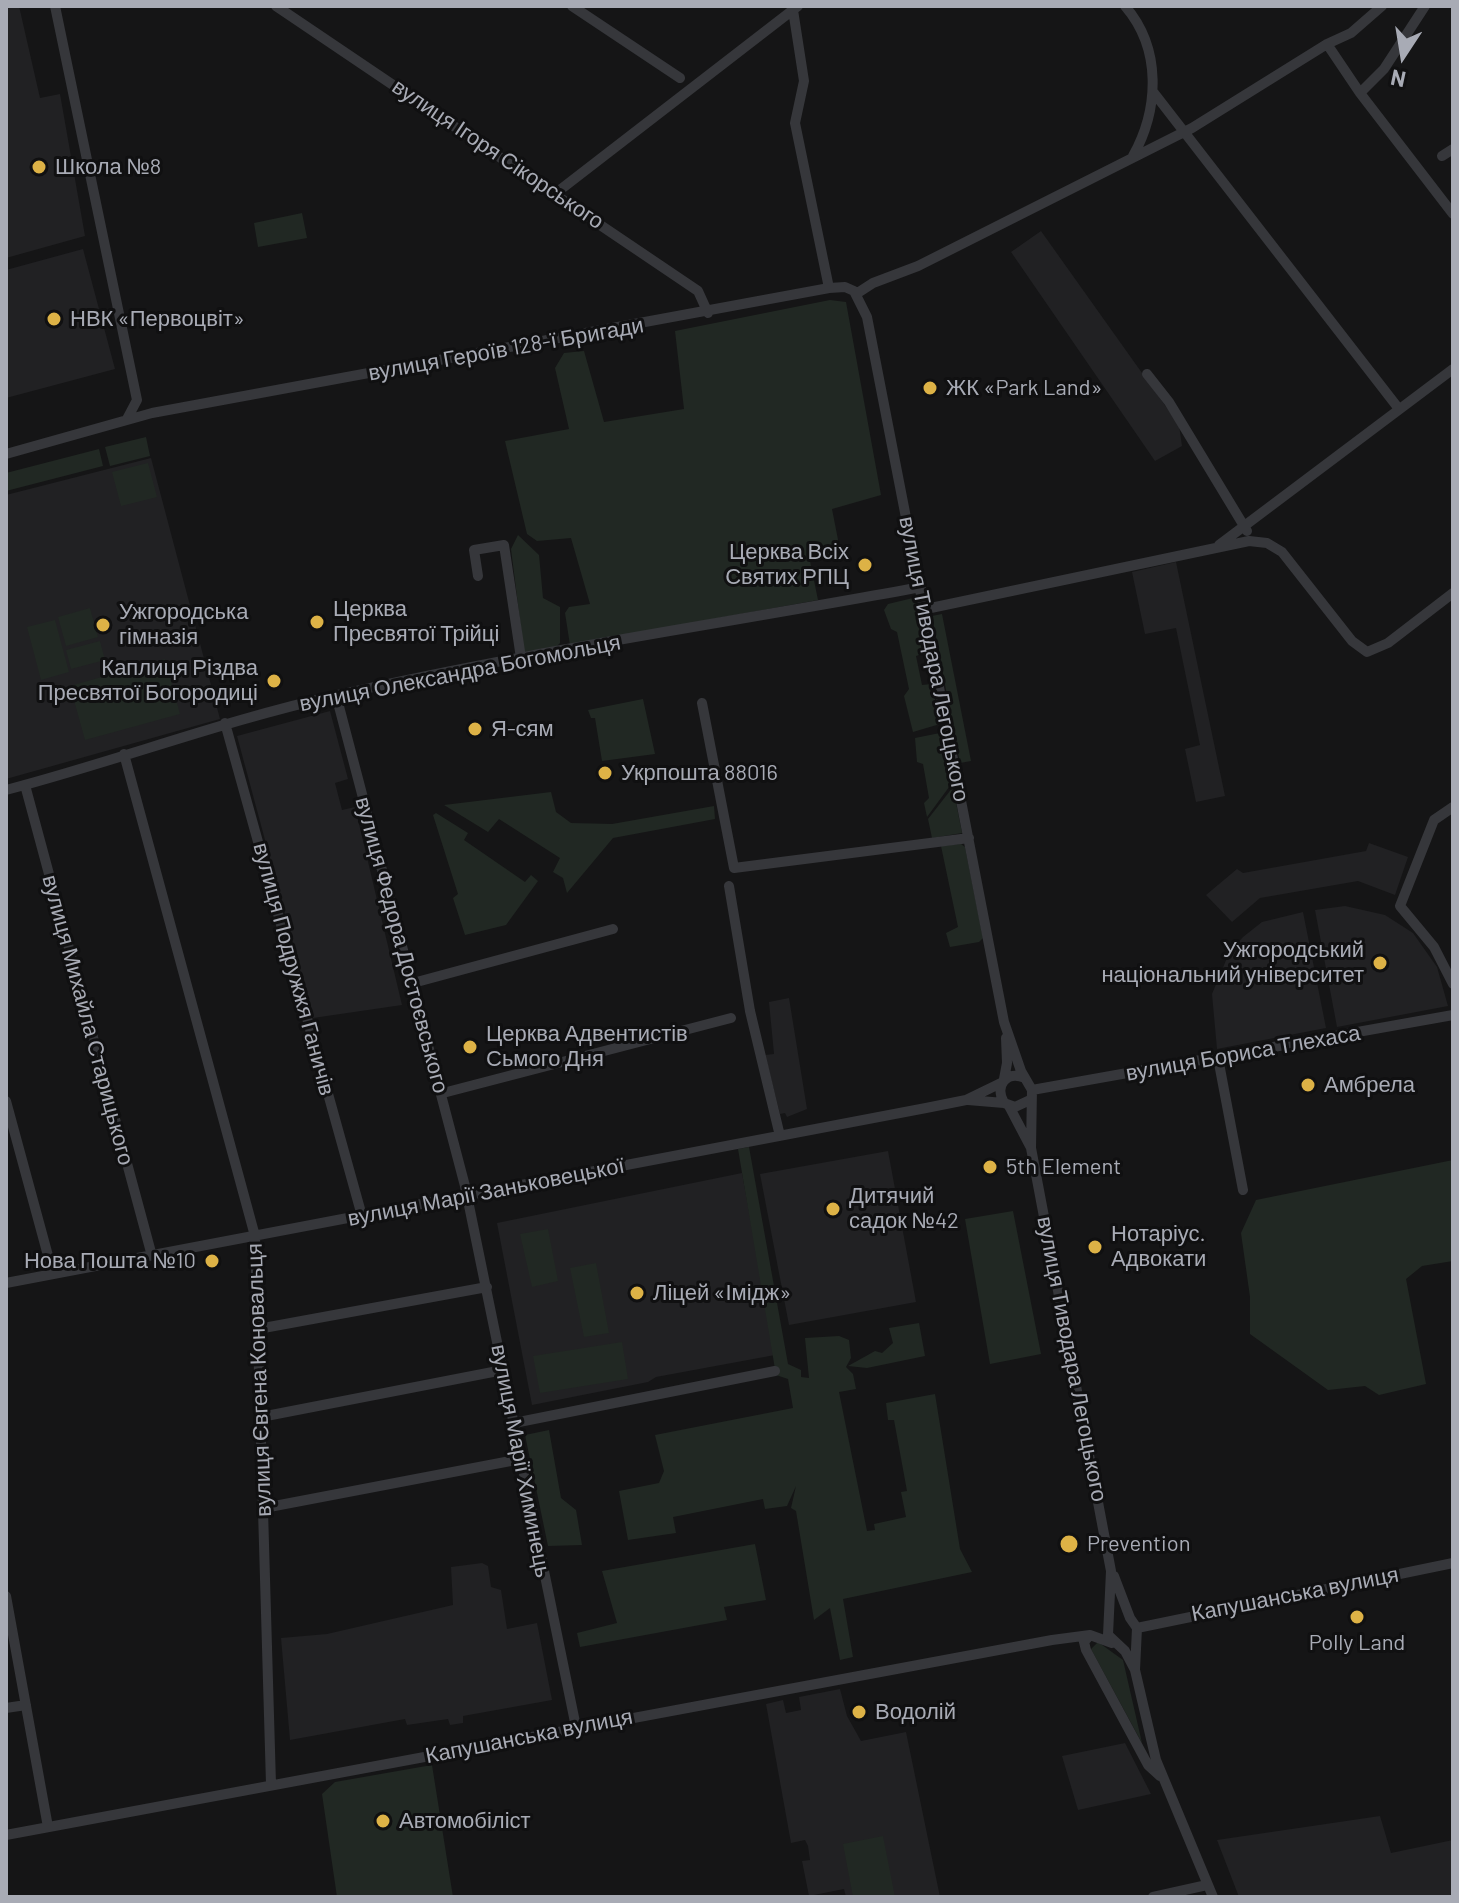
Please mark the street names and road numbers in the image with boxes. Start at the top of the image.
street label: вулиця Ігоря Сікорського [387,73,609,235]
street label: вулиця Героїв 128-ї Бригади [366,312,646,386]
street label: вулиця Тиводара Легоцького [893,514,975,804]
street label: вулиця Олександра Богомольця [297,629,623,717]
street label: вулиця Федора Достоєвського [350,794,454,1096]
street label: вулиця Подружжя Ганичів [248,840,340,1098]
street label: вулиця Михайла Старицького [36,872,140,1168]
street label: вулиця Бориса Тлехаса [1124,1019,1362,1087]
street label: вулиця Марії Заньковецької [345,1152,627,1232]
street label: вулиця Тиводара Легоцького [1031,1214,1113,1504]
street label: вулиця Євгена Коновальця [241,1243,277,1517]
street label: вулиця Марії Химинець [485,1342,557,1580]
street label: Капушанська вулиця [1189,1561,1401,1627]
street label: Капушанська вулиця [423,1703,635,1769]

